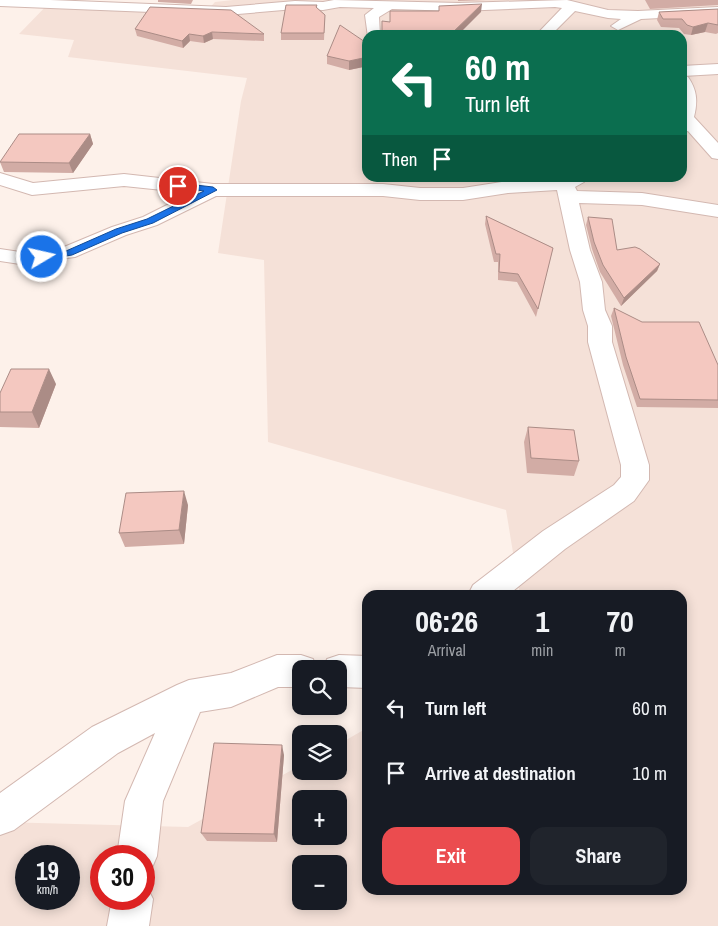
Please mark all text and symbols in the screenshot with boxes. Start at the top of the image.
text: 60 m [465,44,530,91]
icon: left [382,50,447,115]
text: Turn left [465,89,530,119]
icon: arrive [428,145,456,173]
text: Then [382,146,418,172]
pin [157,165,199,207]
icon: arrive [164,172,192,200]
position arrow [15,230,67,282]
text: 06:26 [415,601,478,641]
text: 1 [535,601,549,641]
text: 70 [606,601,634,641]
text: Arrival [428,639,466,661]
text: min [531,639,553,661]
text: m [615,639,626,661]
map controls [292,660,347,910]
button: search [292,660,347,715]
icon: left [382,694,410,722]
text: Turn left [425,695,486,721]
text: 60 m [632,695,667,721]
button: layers [292,725,347,780]
icon: arrive [382,759,410,787]
text: Arrive at destination [425,760,576,786]
text: 10 m [632,760,667,786]
button: + [292,790,347,845]
button: Exit [382,827,520,885]
button: Share [530,827,667,885]
speed limit sign: 30 [90,845,155,910]
text: 19 [36,854,59,888]
button: − [292,855,347,910]
text: km/h [37,882,58,898]

